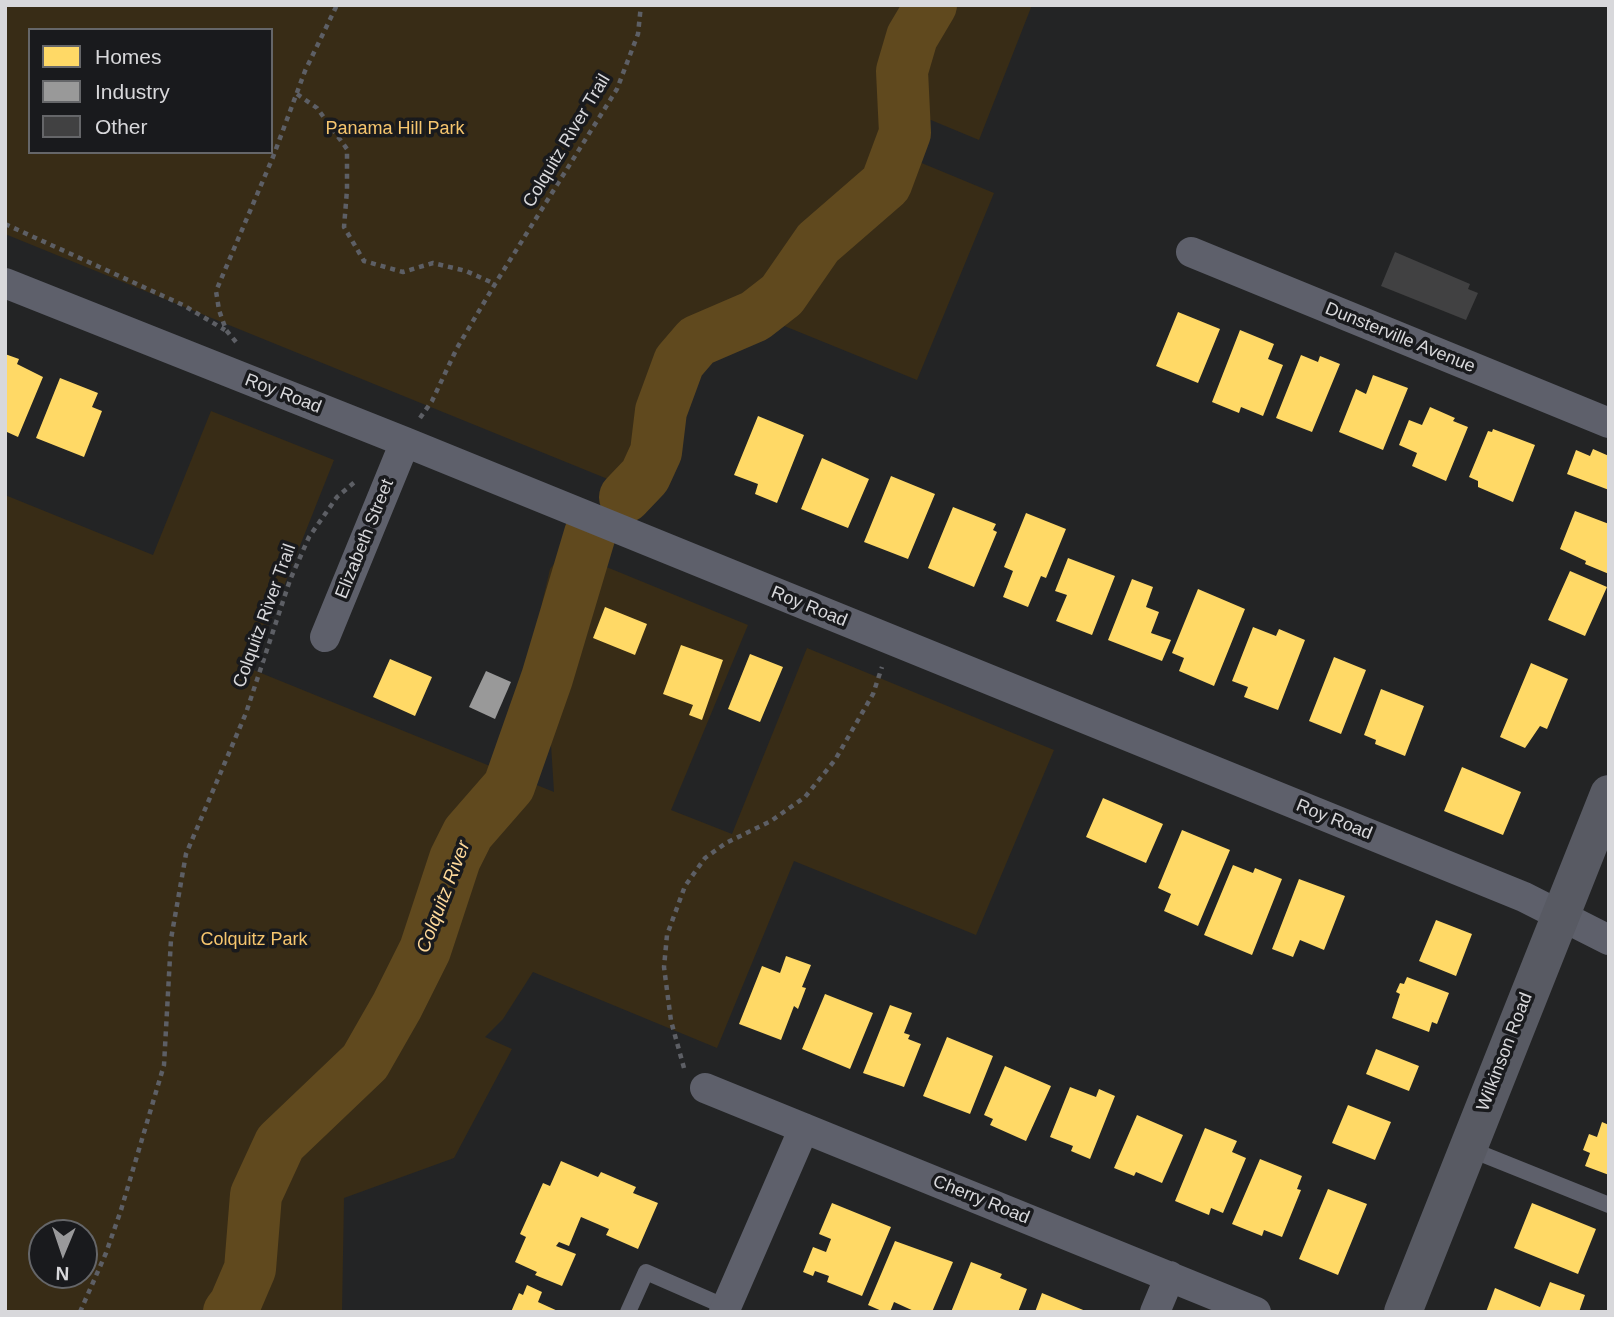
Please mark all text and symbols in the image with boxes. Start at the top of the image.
legend [28,28,273,154]
text: Homes [95,45,162,68]
street label: Colquitz River Trail [519,71,615,211]
text: Industry [95,80,170,103]
text: Other [95,115,148,138]
park label: Panama Hill Park [325,118,465,140]
street label: Dunsterville Avenue [1322,298,1478,378]
street label: Roy Road [242,370,324,418]
street label: Elizabeth Street [331,476,399,602]
street label: Colquitz River Trail [229,541,301,691]
street label: Roy Road [768,582,850,632]
street label: Roy Road [1293,795,1375,845]
water label: Colquitz River [412,838,476,956]
park label: Colquitz Park [200,929,308,951]
street label: Wilkinson Road [1473,990,1537,1114]
street label: Cherry Road [930,1171,1032,1229]
north arrow [28,1219,98,1289]
text: N [55,1263,70,1284]

